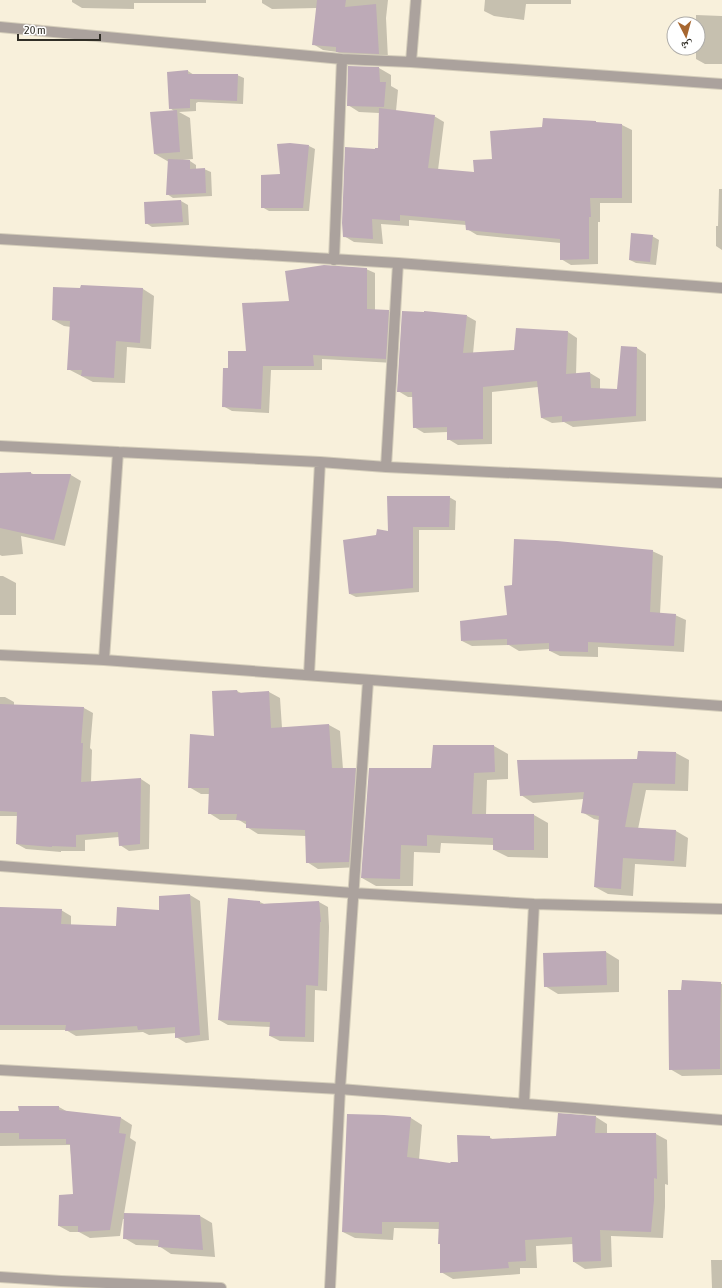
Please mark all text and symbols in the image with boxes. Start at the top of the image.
scale bar [18,16,100,42]
north arrow [666,16,706,56]
text: 20 m [24,23,46,37]
text: ش [680,37,693,53]

